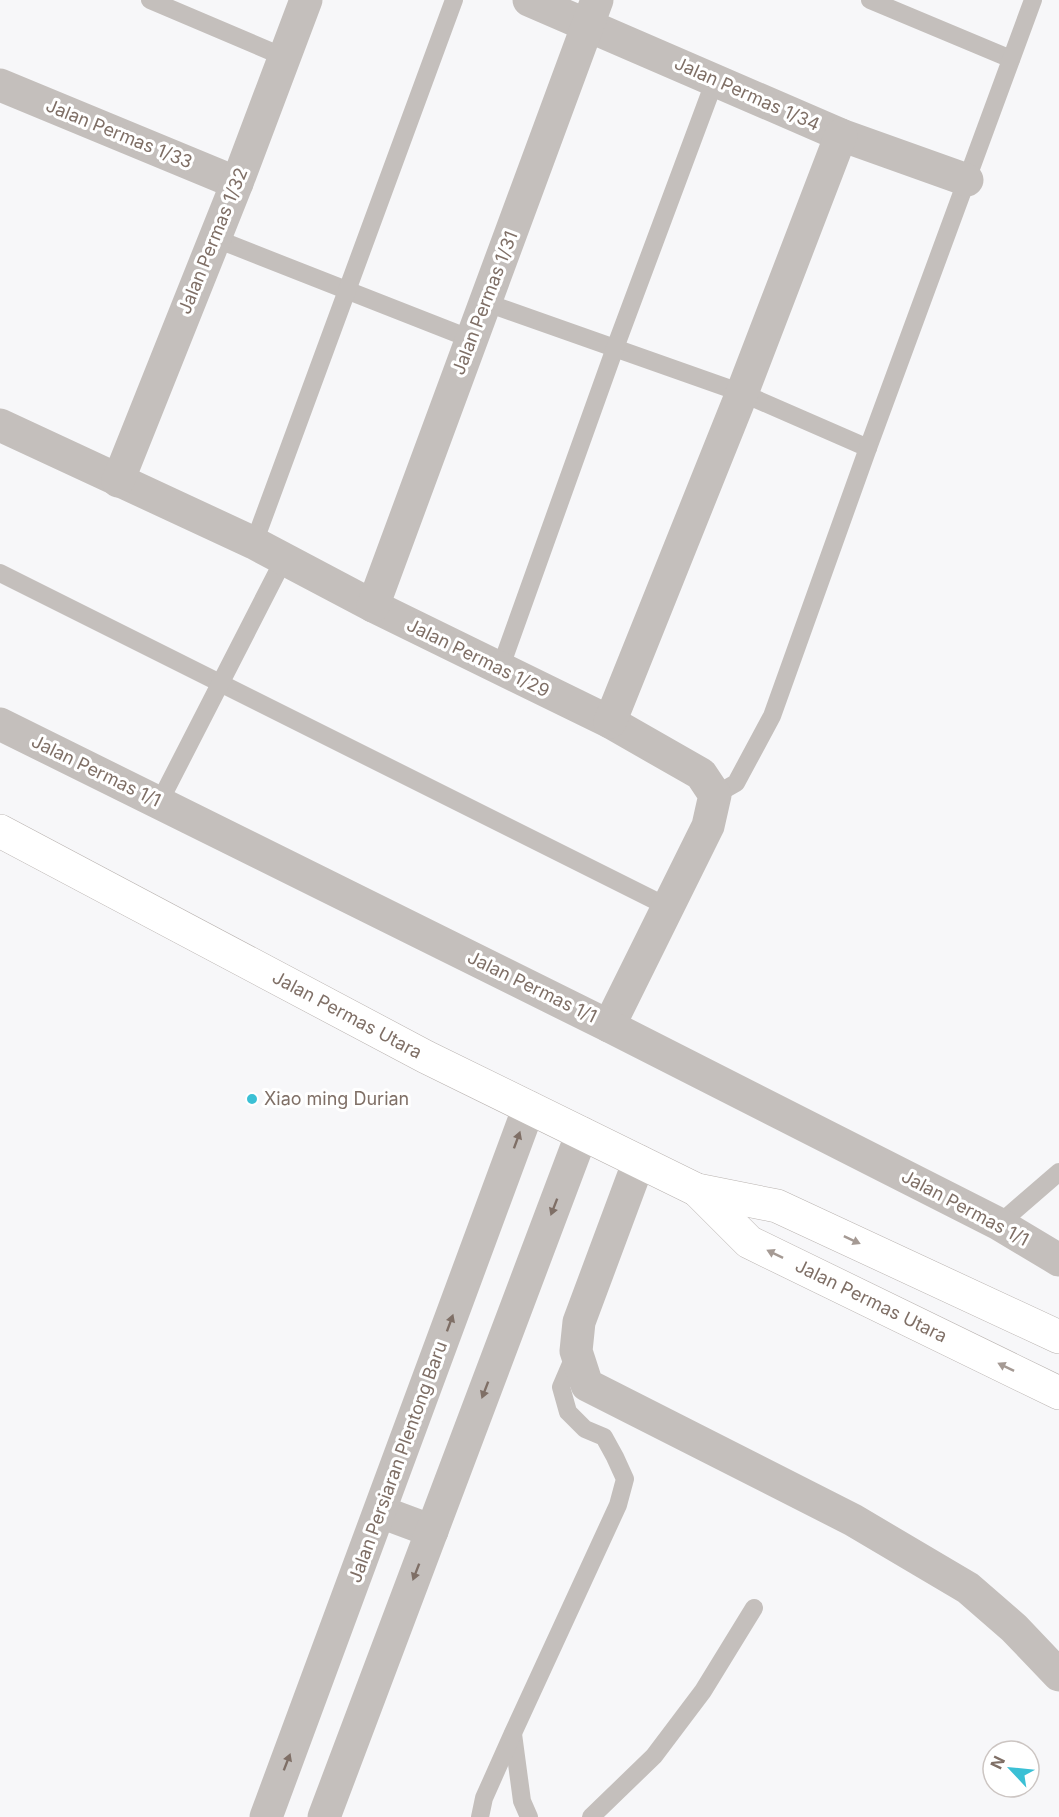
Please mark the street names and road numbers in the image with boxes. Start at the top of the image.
street label: Jalan Permas 1/34 [671,52,823,135]
street label: Jalan Permas 1/33 [43,95,195,172]
street label: Jalan Permas 1/32 [174,165,251,317]
street label: Jalan Permas 1/31 [447,228,522,378]
street label: Jalan Permas 1/29 [404,614,553,701]
street label: Jalan Permas 1/1 [28,730,164,811]
street label: Jalan Permas 1/1 [464,946,600,1027]
street label: Jalan Permas Utara [269,966,426,1063]
street label: Jalan Permas 1/1 [898,1165,1032,1250]
street label: Jalan Permas Utara [792,1255,951,1346]
street label: Jalan Persiaran Plentong Baru [344,1338,451,1585]

